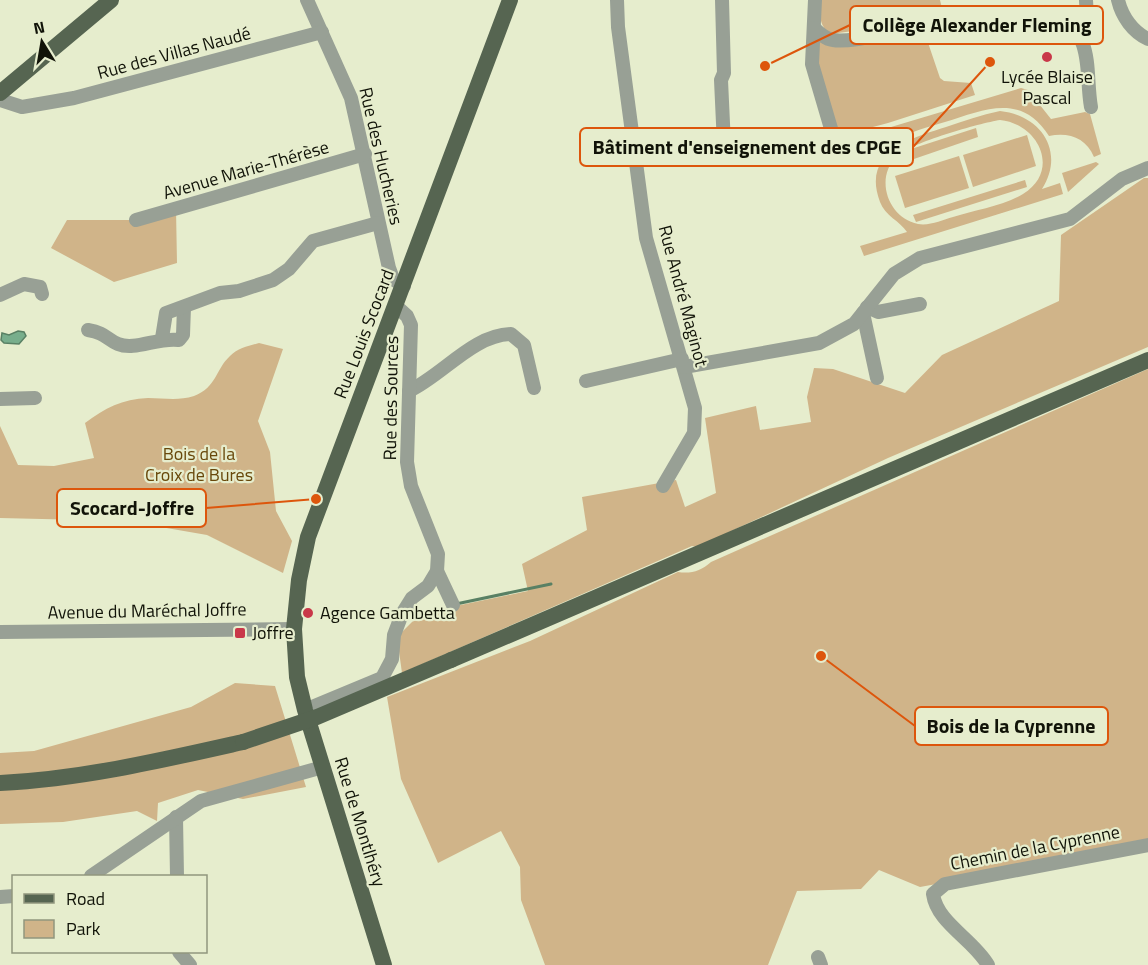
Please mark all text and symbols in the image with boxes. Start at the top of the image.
callout: Collège Alexander Fleming [850,6,1103,44]
text: Collège Alexander Fleming [863,9,1092,40]
north arrow [12,12,72,72]
text: N [31,14,47,40]
street label: Rue des Villas Naudé [94,19,254,86]
marker: Lycée Blaise Pascal [1040,50,1054,64]
place label: Lycée Blaise Pascal [1001,63,1093,111]
street label: Rue des Hucheries [353,84,410,227]
callout: Bâtiment d'enseignement des CPGE [580,128,913,166]
text: Bâtiment d'enseignement des CPGE [593,131,901,162]
street label: Avenue Marie-Thérèse [160,133,332,206]
street label: Rue André Maginot [652,222,716,370]
street label: Rue Louis Scocard [326,265,401,403]
street label: Rue des Sources [376,335,405,461]
park label: Bois de la Croix de Bures [145,440,253,488]
callout: Scocard-Joffre [57,489,206,527]
text: Scocard-Joffre [70,492,194,523]
street label: Avenue du Maréchal Joffre [47,595,247,626]
place label: Agence Gambetta [320,599,455,626]
marker: Agence Gambetta [301,606,315,620]
place label: Joffre [252,619,294,646]
marker: Joffre [233,626,247,640]
callout: Bois de la Cyprenne [915,707,1108,745]
text: Bois de la Cyprenne [926,710,1096,741]
street label: Rue de Montlhéry [328,754,393,890]
street label: Chemin de la Cyprenne [948,818,1122,877]
legend [12,875,207,953]
text: Road [66,885,105,912]
text: Park [66,915,101,942]

